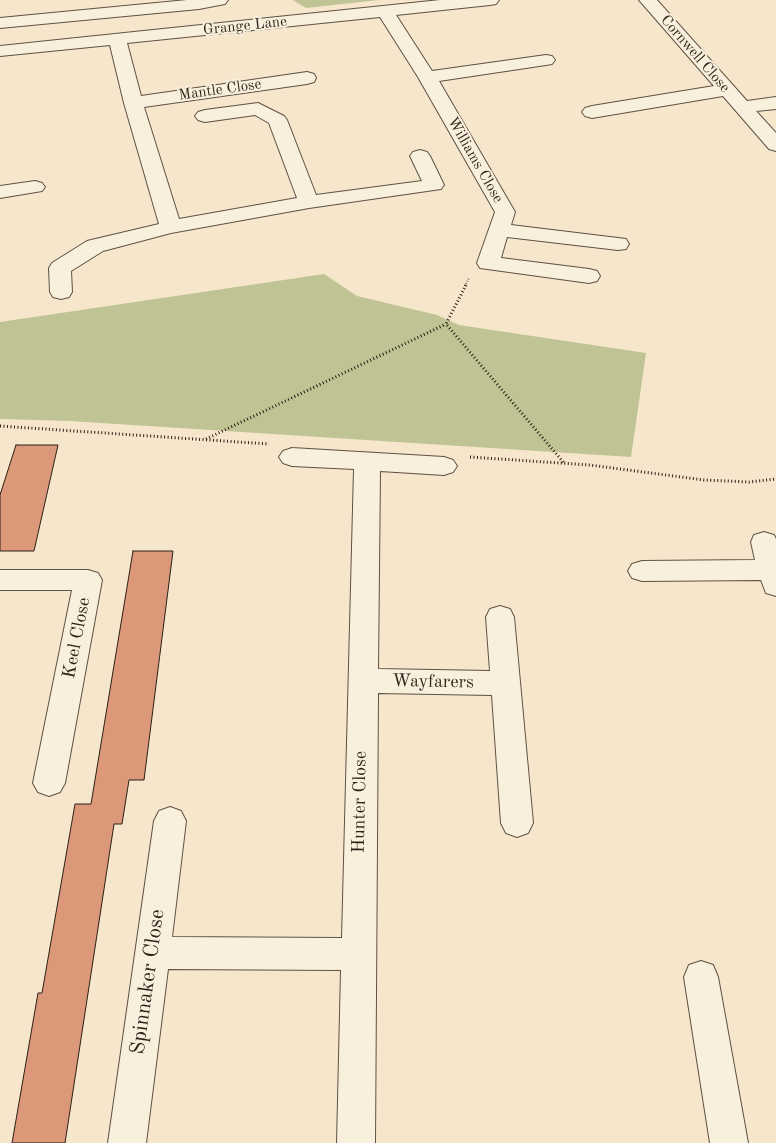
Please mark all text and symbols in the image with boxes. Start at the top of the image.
street label: Cornwell Close [656,12,734,96]
street label: Grange Lane [202,13,288,39]
street label: Mantle Close [177,75,263,105]
street label: Williams Close [443,114,507,206]
street label: Keel Close [59,596,95,680]
street label: Wayfarers [392,670,474,694]
street label: Hunter Close [348,751,372,853]
street label: Spinnaker Close [125,908,171,1056]

